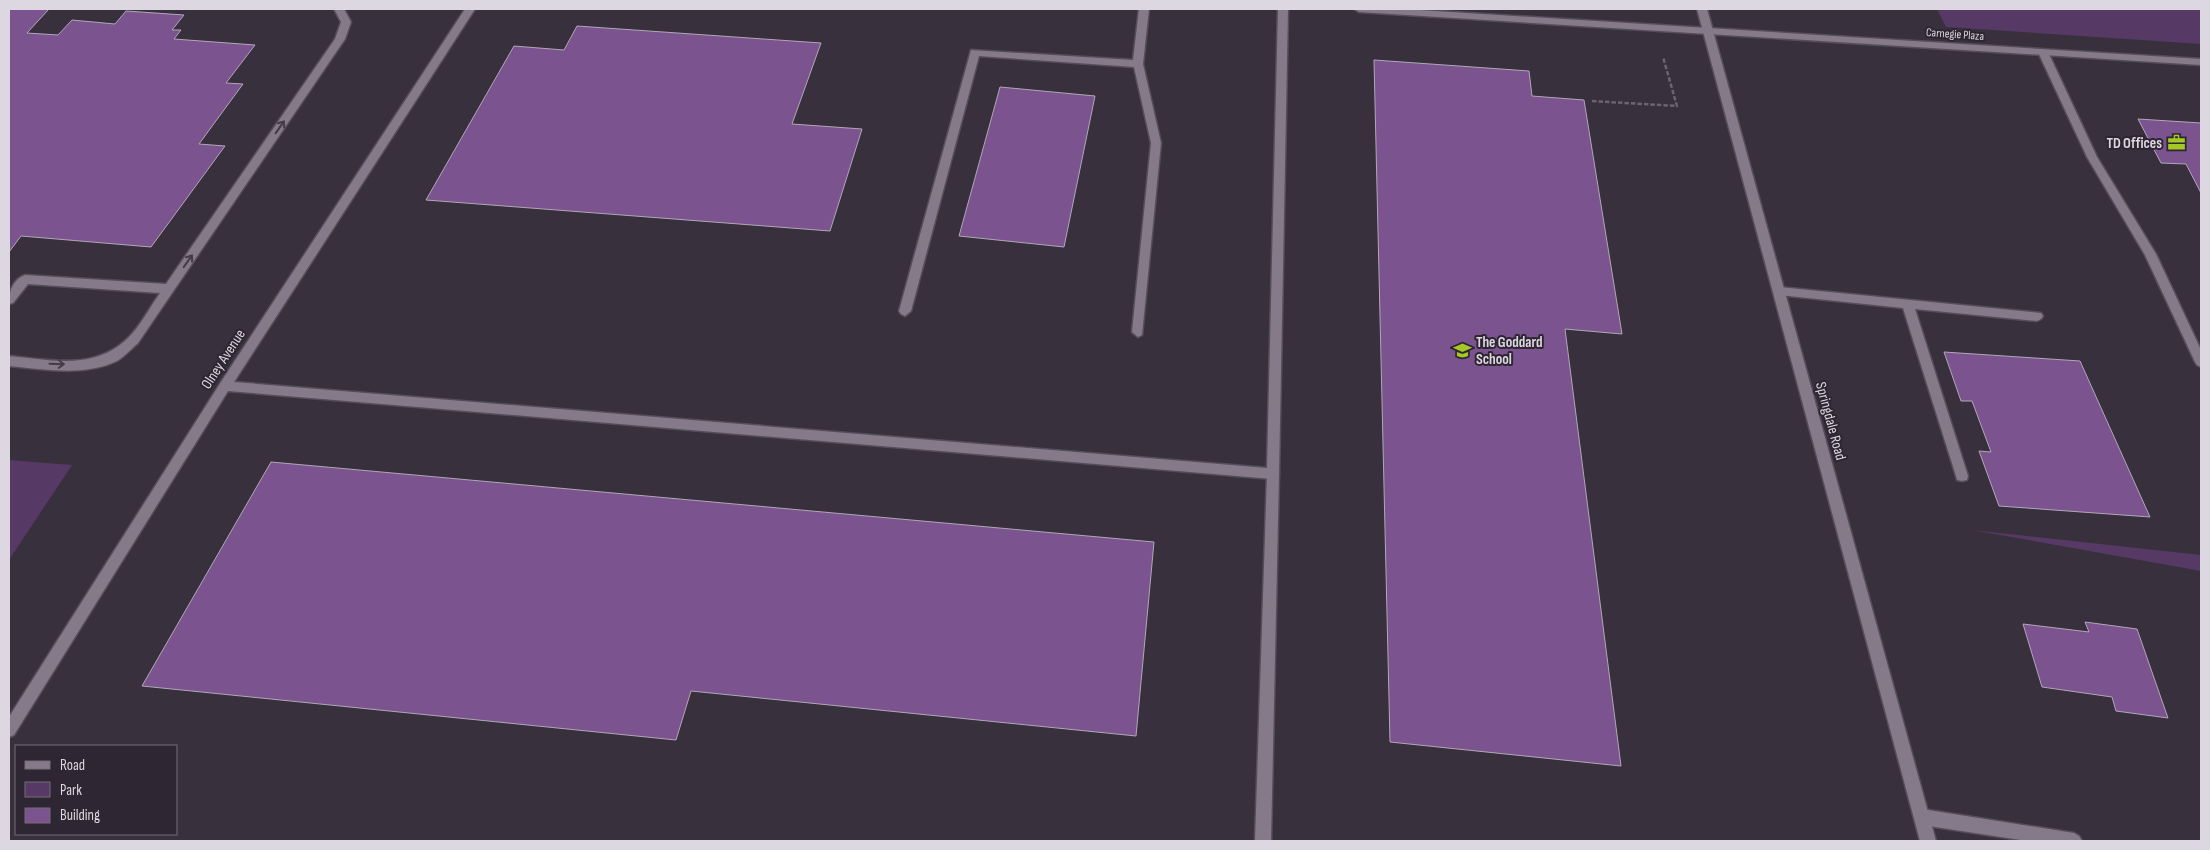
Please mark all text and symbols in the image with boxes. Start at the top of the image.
street label: Carnegie Plaza [1925,25,1985,44]
one-way arrow [275,120,285,134]
office icon: TD Offices [2166,133,2186,153]
place label: TD Offices [2106,134,2162,153]
one-way arrow [183,254,193,268]
street label: Olney Avenue [197,326,250,393]
place label: The Goddard School [1476,333,1542,369]
school or university icon: The Goddard School [1452,341,1472,361]
one-way arrow [49,360,65,369]
street label: Springdale Road [1811,380,1850,462]
legend [15,745,178,835]
text: Road [60,756,85,775]
text: Park [60,781,82,800]
text: Building [60,806,100,825]

